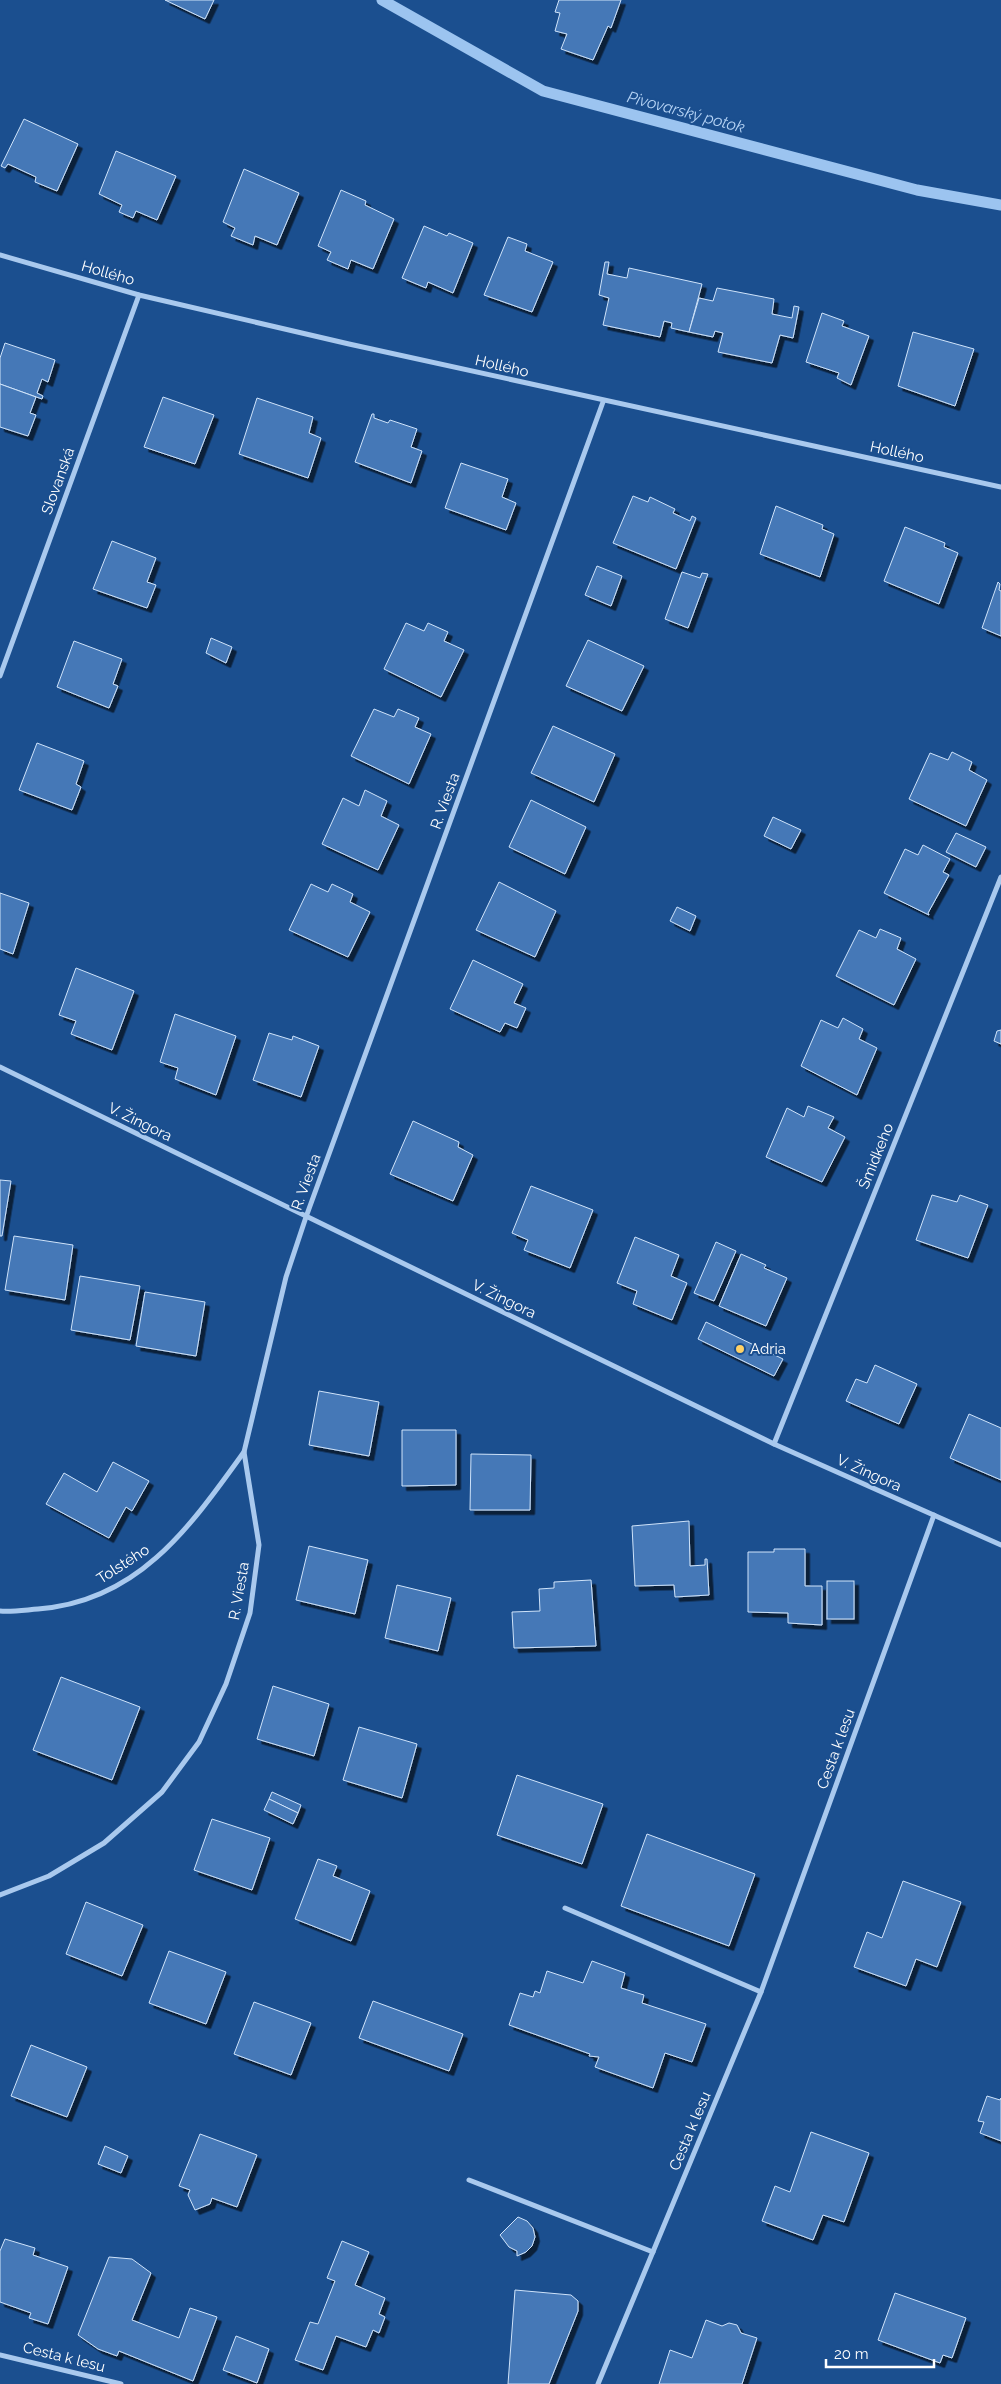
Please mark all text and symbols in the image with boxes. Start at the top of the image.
water label: Pivovarský potok [625,87,747,137]
street label: Hollého [79,257,137,289]
street label: Hollého [473,351,531,381]
street label: Hollého [868,438,926,466]
street label: Slovanská [38,445,78,517]
street label: R. Viesta [427,770,463,832]
street label: V. Žingora [105,1099,175,1145]
street label: Šmidkeho [854,1120,897,1192]
street label: R. Viesta [288,1151,324,1213]
street label: V. Žingora [469,1276,539,1322]
place label: Adria [750,1340,786,1358]
marker: Adria [734,1343,746,1355]
street label: V. Žingora [834,1451,904,1495]
street label: Tolstého [93,1540,153,1588]
street label: R. Viesta [225,1561,253,1621]
street label: Cesta k lesu [813,1706,859,1792]
street label: Cesta k lesu [665,2089,715,2173]
scale bar [826,2336,934,2368]
street label: Cesta k lesu [21,2338,107,2376]
text: 20 m [834,2345,869,2363]

